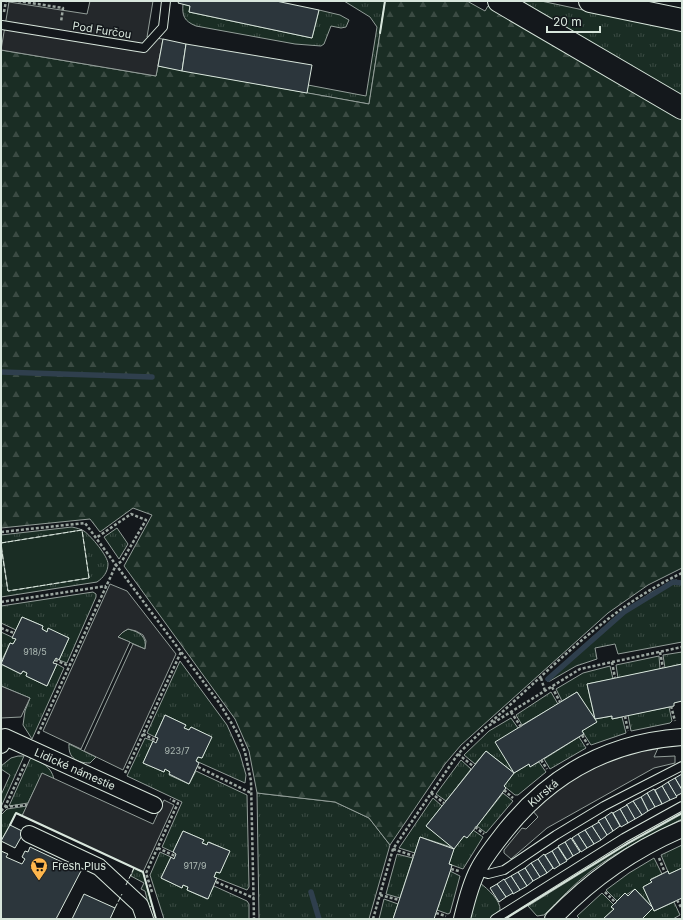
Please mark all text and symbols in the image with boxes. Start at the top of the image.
scale bar [547,8,600,34]
text: 20 m [553,14,582,29]
street label: Pod Furčou [72,18,132,42]
house number: 918/5 [23,646,47,657]
street label: Lidické námestie [32,745,118,793]
house number: 923/7 [165,745,189,756]
street label: Kurská [525,776,561,810]
supermarket icon: Fresh Plus [29,856,49,881]
place label: Fresh Plus [52,859,106,873]
house number: 917/9 [183,860,207,871]

